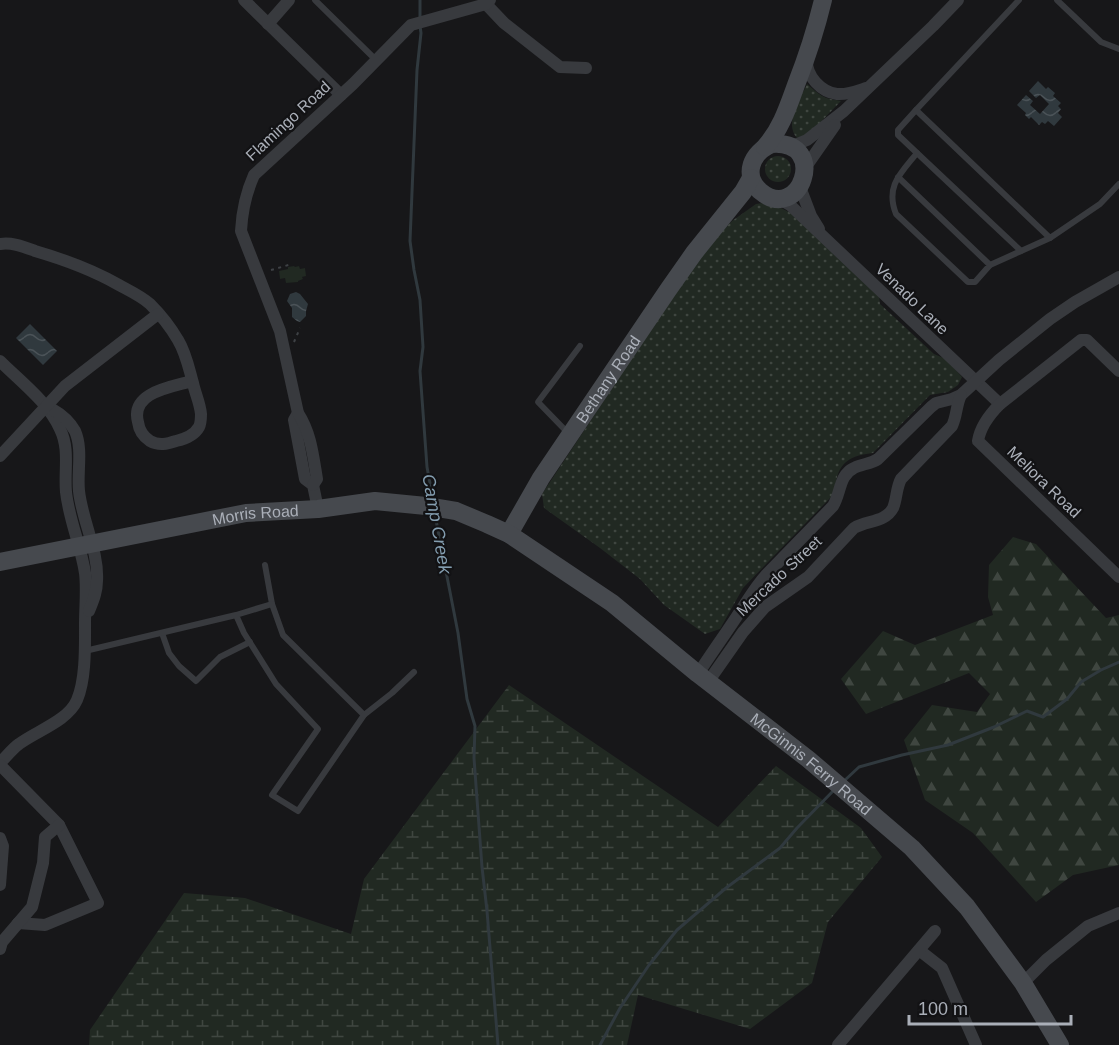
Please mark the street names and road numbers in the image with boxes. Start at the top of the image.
street label: Flamingo Road [243,78,333,164]
street label: Venado Lane [872,260,952,338]
street label: Bethany Road [572,332,643,426]
street label: Meliora Road [1004,443,1084,521]
street label: Morris Road [211,502,299,528]
street label: Mercado Street [733,532,825,620]
street label: McGinnis Ferry Road [747,709,875,818]

